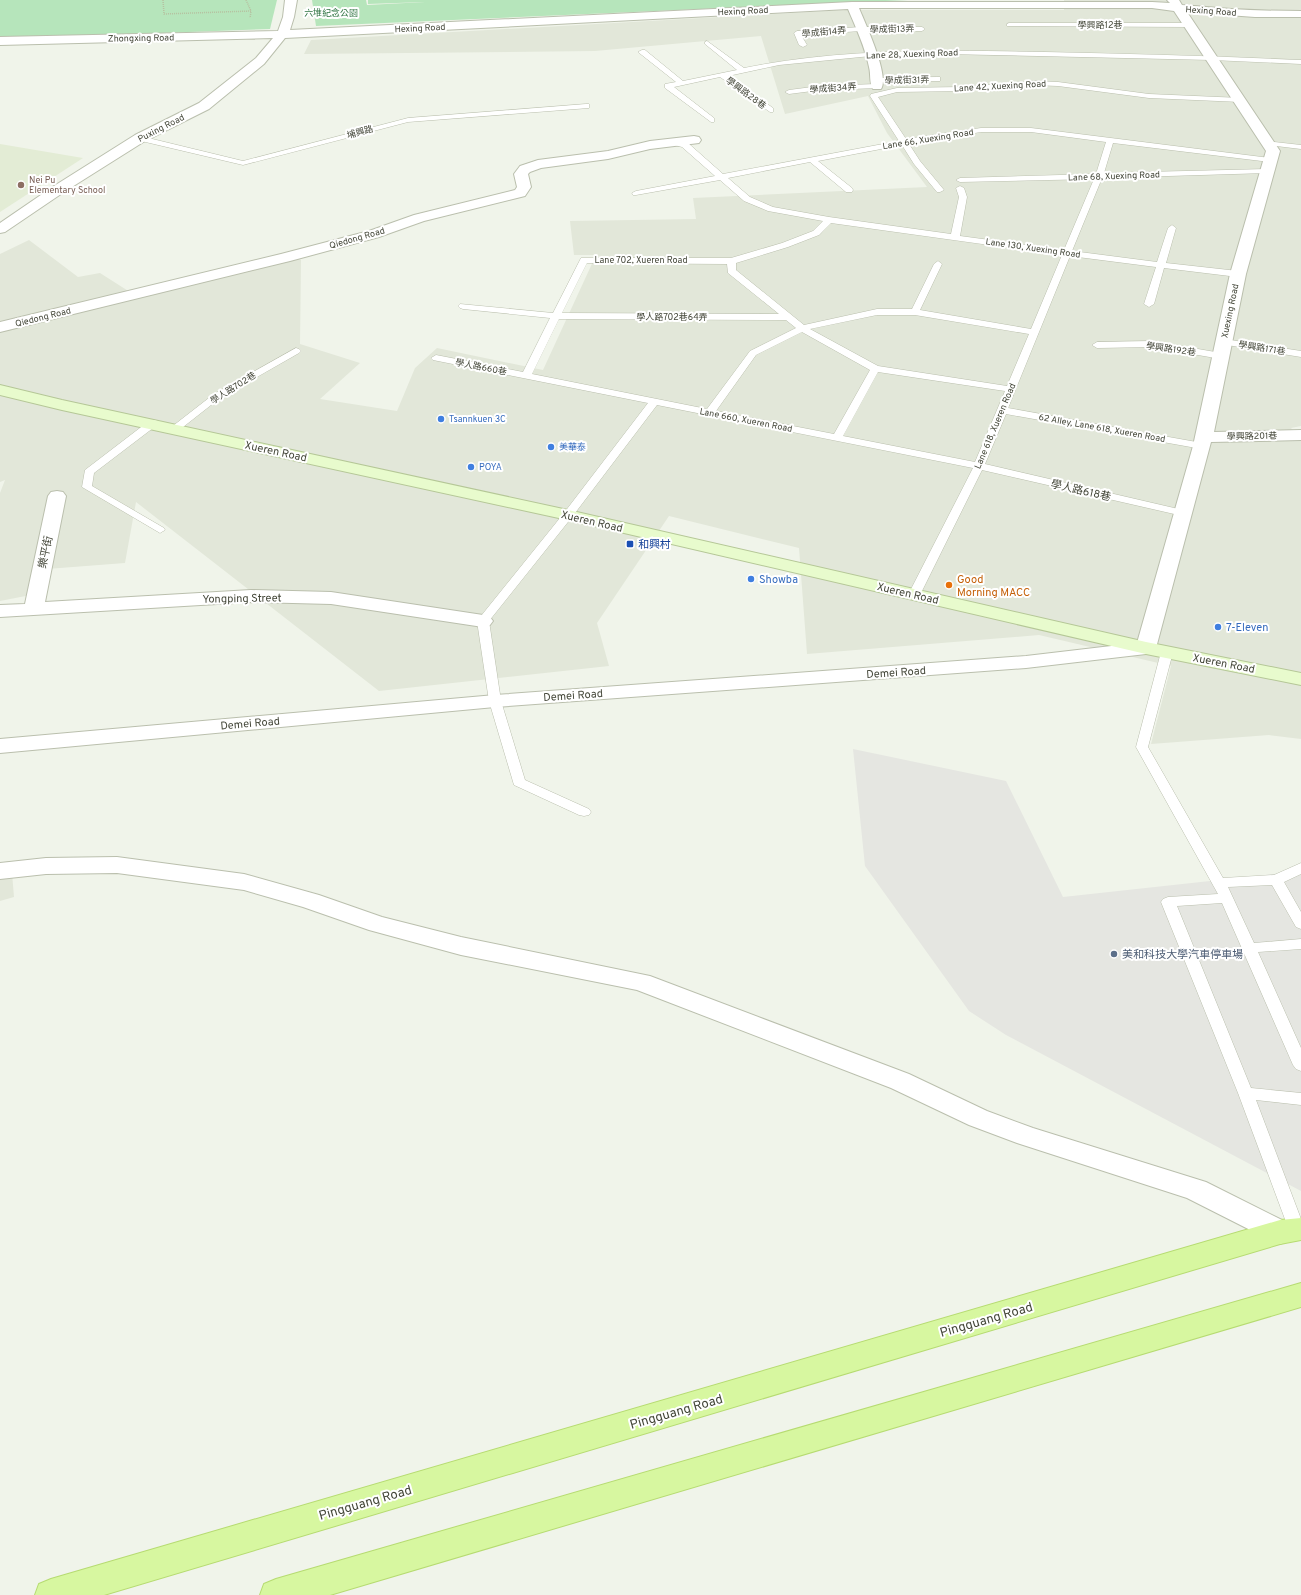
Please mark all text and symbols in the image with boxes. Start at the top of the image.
street label: Hexing Road [1185,4,1237,19]
street label: Hexing Road [717,5,769,18]
park label: 六堆紀念公園 [304,7,358,19]
street label: 學興路12巷 [1078,20,1122,31]
street label: Hexing Road [394,22,446,35]
street label: 學成街13弄 [870,24,914,35]
street label: 學成街14弄 [801,25,847,40]
street label: Zhongxing Road [108,32,174,45]
street label: Lane 28, Xuexing Road [866,47,958,62]
street label: 學興路28巷 [723,75,768,112]
street label: 學成街31弄 [885,75,929,86]
street label: Lane 42, Xuexing Road [954,79,1046,94]
street label: 學成街34弄 [809,81,857,96]
street label: Puxing Road [136,112,186,145]
street label: 埔興路 [345,123,375,141]
street label: Lane 66, Xuexing Road [882,127,974,152]
street label: Lane 68, Xuexing Road [1068,169,1160,184]
place label: Nei Pu Elementary School [29,175,105,196]
marker: Nei Pu Elementary School [16,180,26,190]
street label: Qiedong Road [328,225,386,252]
street label: Lane 130, Xuexing Road [985,236,1081,261]
street label: Lane 702, Xueren Road [594,255,688,266]
street label: Xuexing Road [1219,283,1242,339]
street label: Qiedong Road [14,305,72,330]
street label: 學人路702巷64弄 [636,312,708,323]
street label: 學興路171巷 [1238,339,1286,358]
street label: 學興路192巷 [1145,341,1197,358]
street label: 學人路660巷 [454,357,508,378]
street label: 學人路702巷 [208,370,258,407]
street label: Lane 618, Xueren Road [972,382,1018,471]
street label: Lane 660, Xueren Road [699,406,793,435]
street label: 62 Alley, Lane 618, Xueren Road [1038,412,1166,445]
marker: Tsannkuen 3C [436,414,446,424]
place label: Tsannkuen 3C [449,414,506,425]
street label: 學興路201巷 [1227,431,1277,442]
street label: Xueren Road [244,439,308,465]
place label: 美華泰 [559,441,586,453]
marker: 美華泰 [546,442,556,452]
marker: POYA [466,462,476,472]
place label: POYA [479,462,502,473]
street label: 學人路618巷 [1049,477,1112,505]
street label: Xueren Road [559,508,624,536]
street label: 樂平街 [36,535,56,570]
place label: 和興村 [638,538,671,552]
marker: 和興村 [625,539,635,549]
place label: Showba [759,573,798,587]
place label: Good Morning MACC [957,573,1030,600]
marker: Showba [746,574,756,584]
street label: Xueren Road [875,580,940,608]
marker: Good Morning MACC [944,580,954,590]
street label: Yongping Street [202,591,282,607]
place label: 7-Eleven [1226,621,1268,635]
marker: 7-Eleven [1213,622,1223,632]
street label: Xueren Road [1192,651,1256,677]
street label: Demei Road [866,664,926,682]
street label: Demei Road [543,687,603,705]
street label: Demei Road [220,714,280,734]
place label: 美和科技大學汽車停車場 [1122,948,1243,962]
marker: 美和科技大學汽車停車場 [1109,949,1119,959]
street label: Pingguang Road [938,1300,1035,1342]
street label: Pingguang Road [628,1392,725,1434]
street label: Pingguang Road [317,1483,414,1525]

